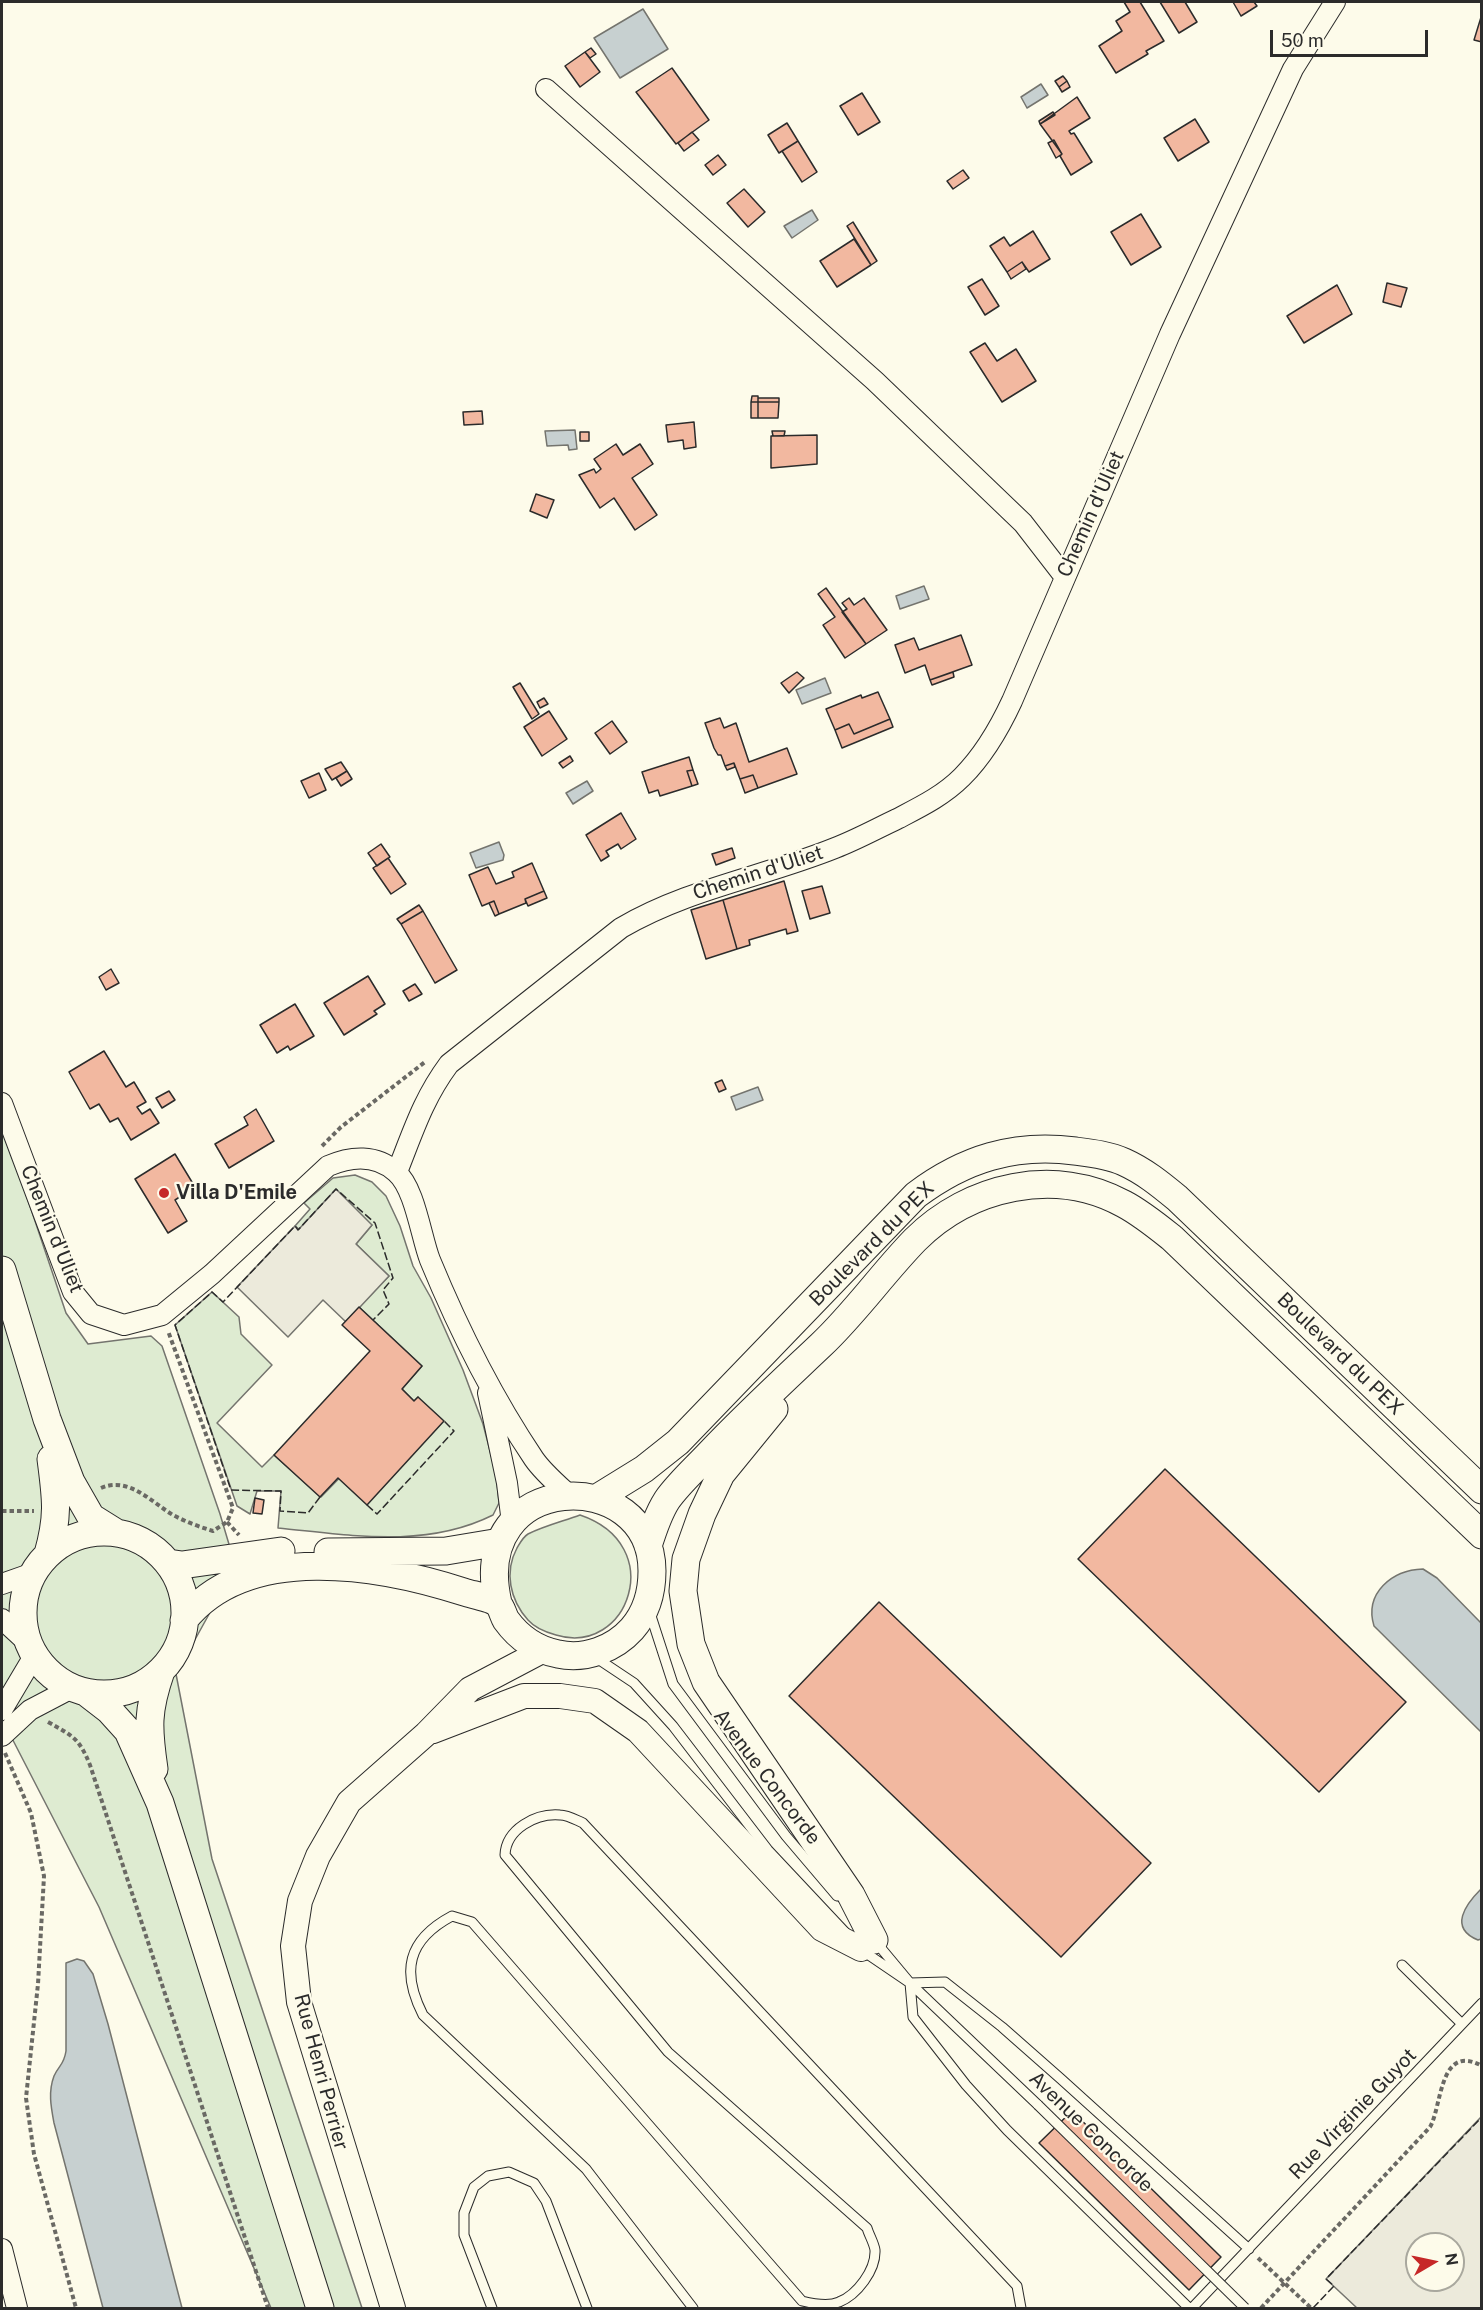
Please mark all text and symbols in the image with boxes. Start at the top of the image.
scale bar [1273,18,1430,56]
text: 50 m [1281,30,1324,51]
street label: Chemin d'Uliet [1052,447,1130,581]
street label: Chemin d'Uliet [690,841,826,905]
street label: Chemin d'Uliet [15,1162,89,1296]
street label: Boulevard du PEX [805,1177,939,1311]
place label: Villa D'Emile [176,1181,297,1205]
marker: Villa D'Emile [157,1186,171,1200]
street label: Boulevard du PEX [1272,1288,1408,1420]
street label: Avenue Concorde [708,1705,826,1849]
street label: Rue Henri Perrier [289,1991,353,2153]
street label: Rue Virginie Guyot [1284,2044,1422,2184]
street label: Avenue Concorde [1024,2067,1158,2197]
north arrow [1405,2232,1465,2292]
text: N [1441,2252,1462,2267]

